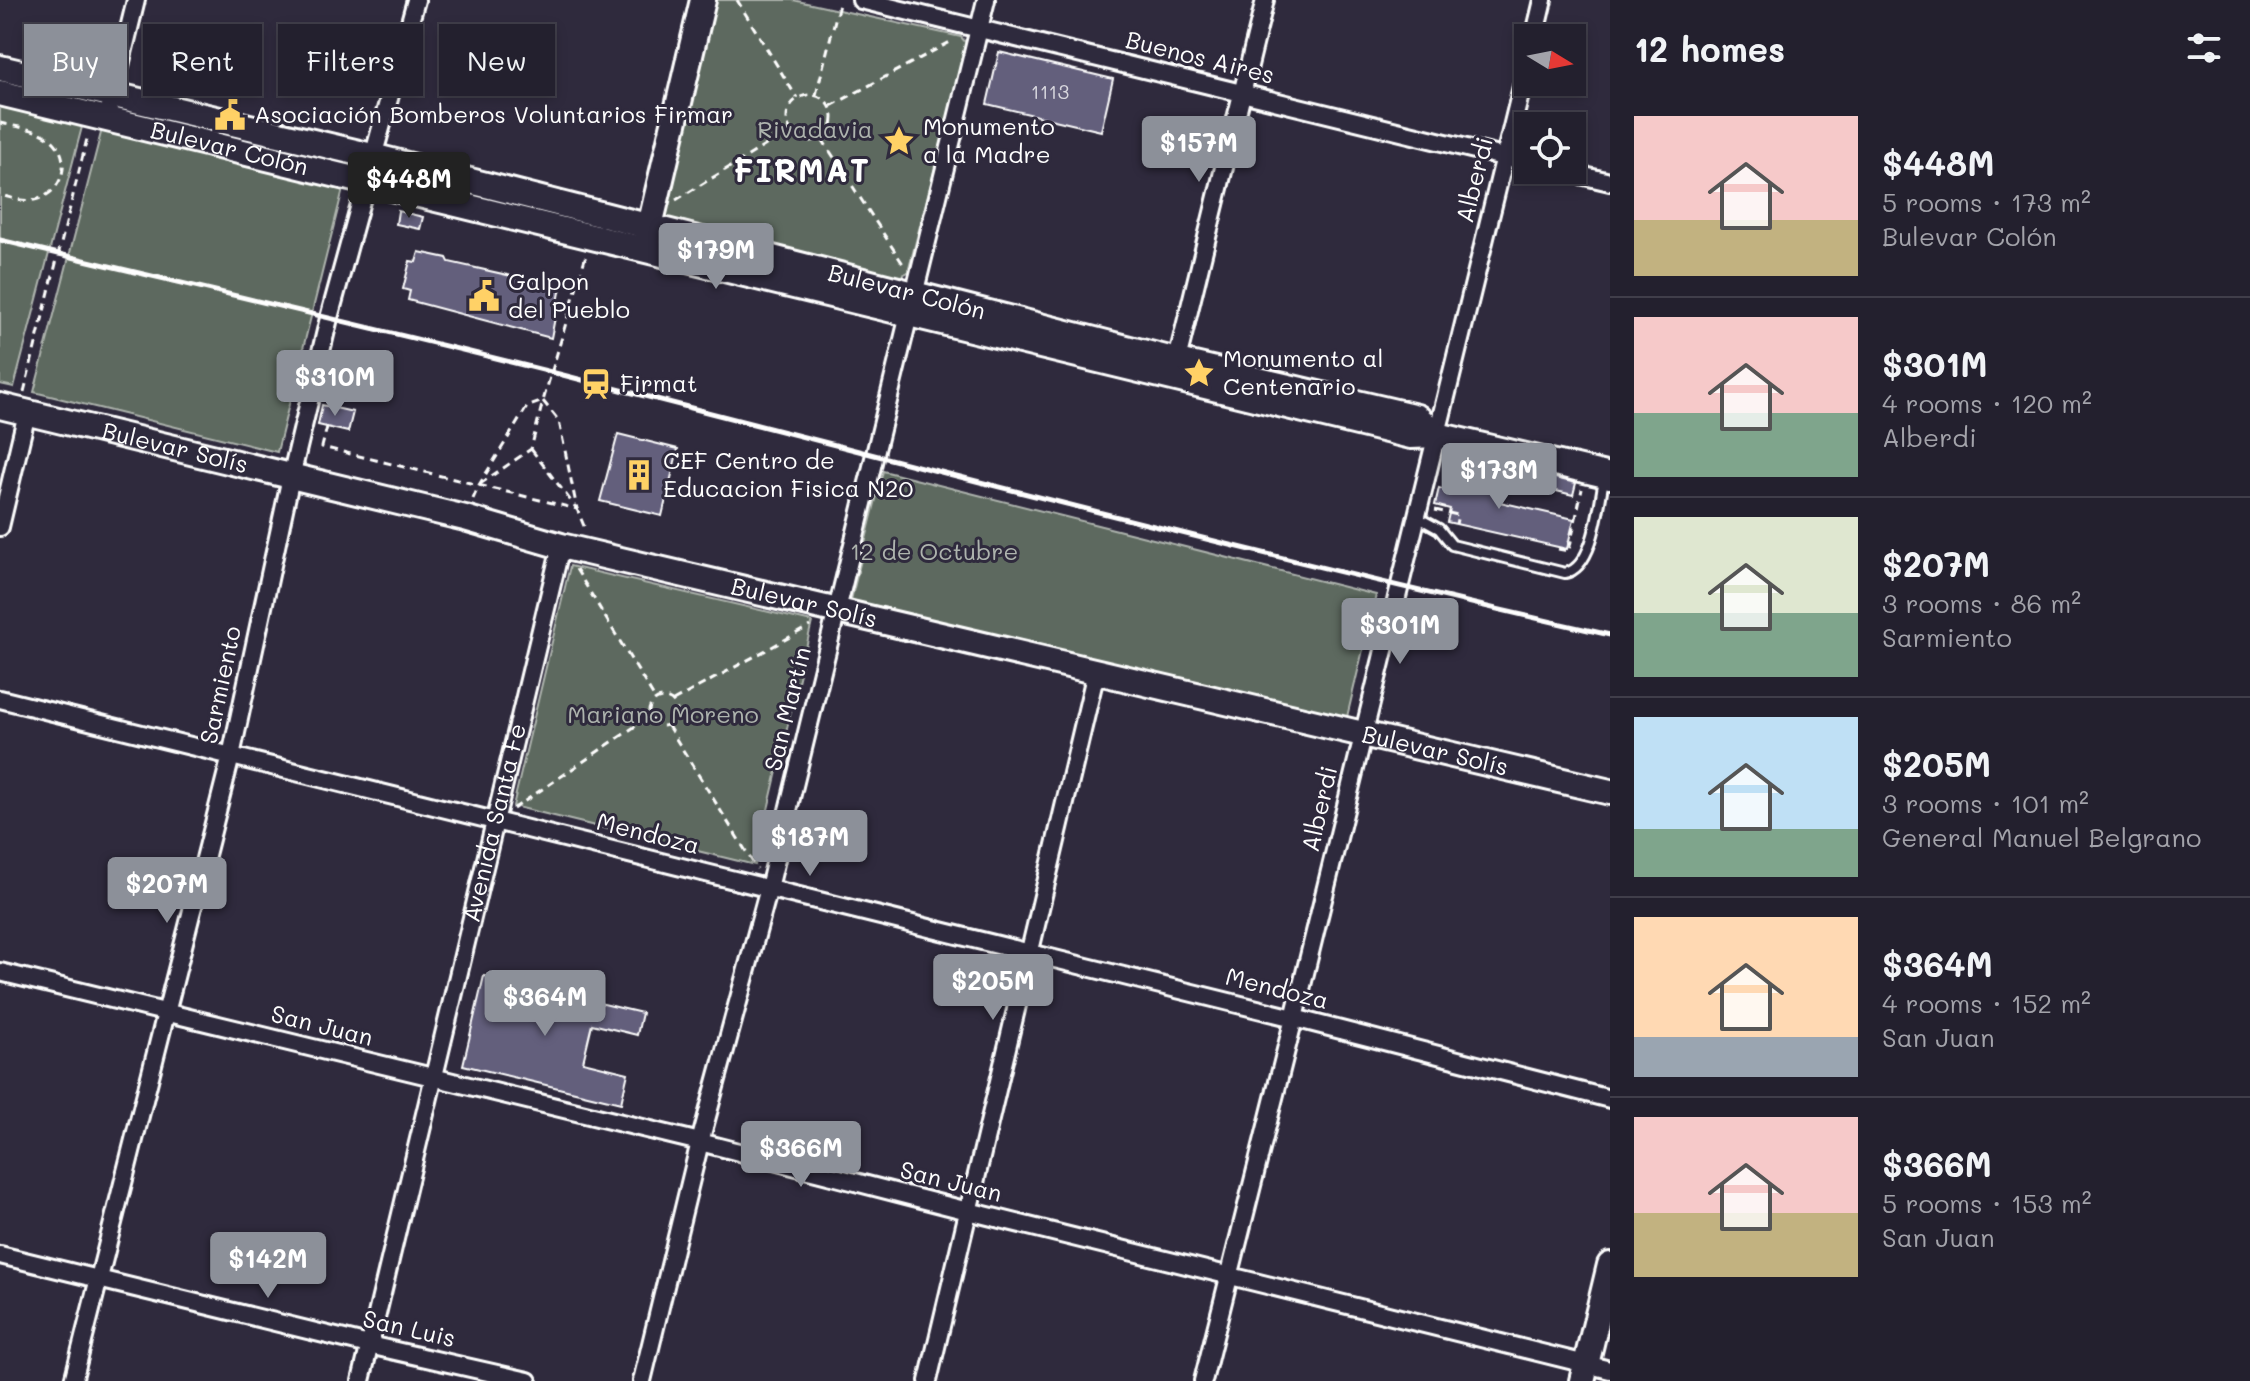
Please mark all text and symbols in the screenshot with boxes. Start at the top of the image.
street label: Buenos Aires [1123,23,1278,90]
chip: Buy [24,24,127,96]
chip: Rent [143,24,262,96]
chip: Filters [278,24,423,96]
chip: New [439,24,555,96]
north arrow [1514,24,1586,96]
map controls [1514,24,1586,184]
text: 12 homes [1634,26,1785,71]
icon: filters [2182,26,2226,70]
house number: 1113 [1031,78,1069,104]
public building icon: Asociación Bomberos Voluntarios Firmar [213,98,247,132]
place label: Asociación Bomberos Voluntarios Firmar [254,98,733,129]
place label: Monumento a la Madre [923,110,1055,169]
button: locate [1514,112,1586,184]
street label: Bulevar Colón [148,113,312,181]
park label: Rivadavia [757,113,873,144]
pin: $157M [1143,116,1255,184]
place icon: Monumento a la Madre [882,124,916,158]
text: $157M [1160,125,1238,159]
street label: Alberdi [1448,133,1499,226]
text: $448M [1882,140,1995,185]
district label: FIRMAT [733,148,871,190]
icon: home [1698,148,1794,244]
pin: $448M [353,152,465,220]
text: $448M [366,161,452,195]
text: 5 rooms · 173 m² [1882,185,2091,219]
text: Bulevar Colón [1882,219,2057,253]
pin: $179M [660,223,772,291]
text: $179M [677,232,755,266]
street label: Bulevar Colón [825,256,989,326]
place label: Galpon del Pueblo [508,265,630,324]
public building icon: Galpon del Pueblo [467,279,501,313]
text: $301M [1882,341,1988,386]
place label: Monumento al Centenario [1223,342,1384,401]
icon: home [1698,349,1794,445]
pin: $310M [279,350,391,418]
place icon: Monumento al Centenario [1182,356,1216,390]
text: $310M [295,359,375,393]
station icon: Firmat [579,367,613,401]
place label: Firmat [620,367,697,398]
text: 4 rooms · 120 m² [1882,386,2092,420]
street label: Bulevar Solís [99,414,252,479]
text: Alberdi [1882,420,1977,454]
pin: $173M [1443,443,1555,511]
place label: CEF Centro de Educacion Fisica N20 [663,444,913,503]
text: $173M [1460,452,1538,486]
building icon: CEF Centro de Educacion Fisica N20 [622,458,656,492]
park label: 12 de Octubre [850,535,1018,566]
text: $207M [1882,541,1990,586]
icon: home [1698,549,1794,645]
street label: Bulevar Solís [728,569,881,634]
text: 3 rooms · 86 m² [1882,586,2081,620]
pin: $301M [1344,598,1456,666]
text: $301M [1360,607,1440,641]
text: Sarmiento [1882,620,2012,654]
street label: Sarmiento [192,623,247,747]
street label: San Martín [756,643,817,774]
park label: Mariano Moreno [567,698,759,729]
street label: Bulevar Solís [1359,717,1512,782]
street label: Avenida Santa Fe [454,720,532,925]
text: $205M [1882,741,1991,786]
icon: home [1698,749,1794,845]
street label: Alberdi [1294,763,1343,855]
text: 3 rooms · 101 m² [1882,786,2089,820]
street label: Mendoza [594,805,703,860]
pin: $187M [754,810,866,878]
text: $187M [770,819,850,853]
text: General Manuel Belgrano [1882,820,2201,854]
pin: $207M [111,857,223,925]
text: $207M [126,866,208,900]
text: $364M [1882,941,1993,986]
icon: home [1698,949,1794,1045]
pin: $205M [937,954,1049,1022]
street label: Mendoza [1223,960,1332,1015]
text: $205M [951,963,1035,997]
pin: $364M [489,970,601,1038]
text: $364M [503,979,587,1013]
text: 4 rooms · 152 m² [1882,986,2091,1020]
street label: San Juan [268,997,377,1052]
text: San Juan [1882,1020,1995,1054]
pin: $366M [745,1121,857,1189]
text: $366M [759,1130,843,1164]
text: $366M [1882,1141,1992,1186]
icon: home [1698,1149,1794,1245]
street label: San Juan [897,1153,1006,1208]
text: 5 rooms · 153 m² [1882,1186,2092,1220]
text: San Juan [1882,1220,1995,1254]
pin: $142M [212,1232,324,1300]
text: $142M [228,1241,308,1275]
street label: San Luis [360,1302,459,1353]

